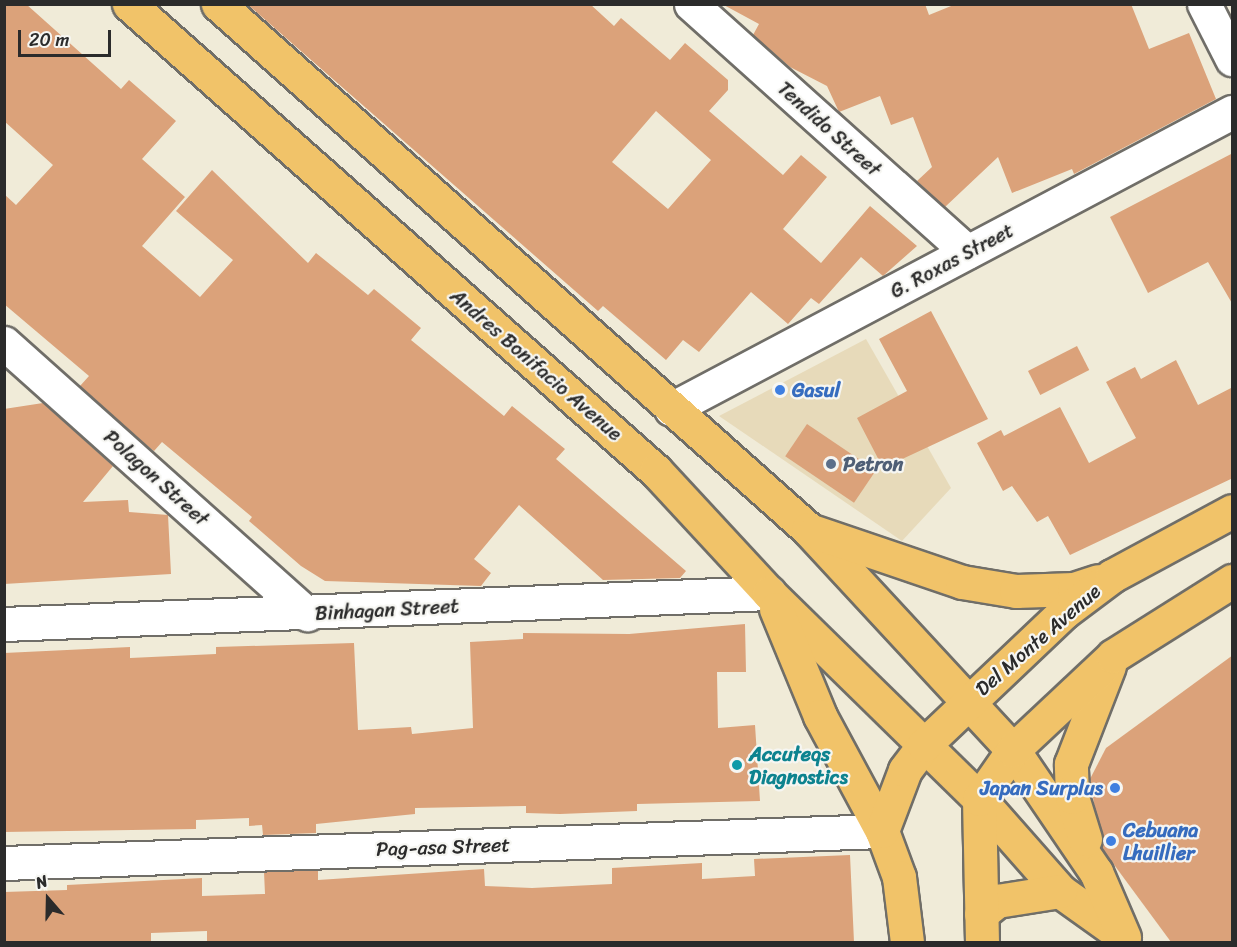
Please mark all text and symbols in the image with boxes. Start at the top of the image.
scale bar [21,18,114,56]
text: 20 m [29,24,69,56]
street label: Tendido Street [773,77,885,181]
street label: G. Roxas Street [885,218,1019,304]
street label: Andres Bonifacio Avenue [445,284,627,446]
place label: Gasul [792,378,840,402]
marker: Gasul [773,383,787,397]
street label: Polagon Street [99,425,213,531]
place label: Petron [843,452,903,476]
marker: Petron [824,457,838,471]
street label: Del Monte Avenue [970,579,1106,701]
street label: Binhagan Street [315,594,459,626]
place label: Accuteqs Diagnostics [749,742,848,789]
marker: Accuteqs Diagnostics [730,758,744,772]
place label: Japan Surplus [979,776,1103,800]
marker: Japan Surplus [1108,781,1122,795]
place label: Cebuana Lhuillier [1123,818,1198,865]
street label: Pag-asa Street [376,833,510,861]
marker: Cebuana Lhuillier [1104,834,1118,848]
text: N [32,866,52,897]
north arrow [18,869,78,929]

